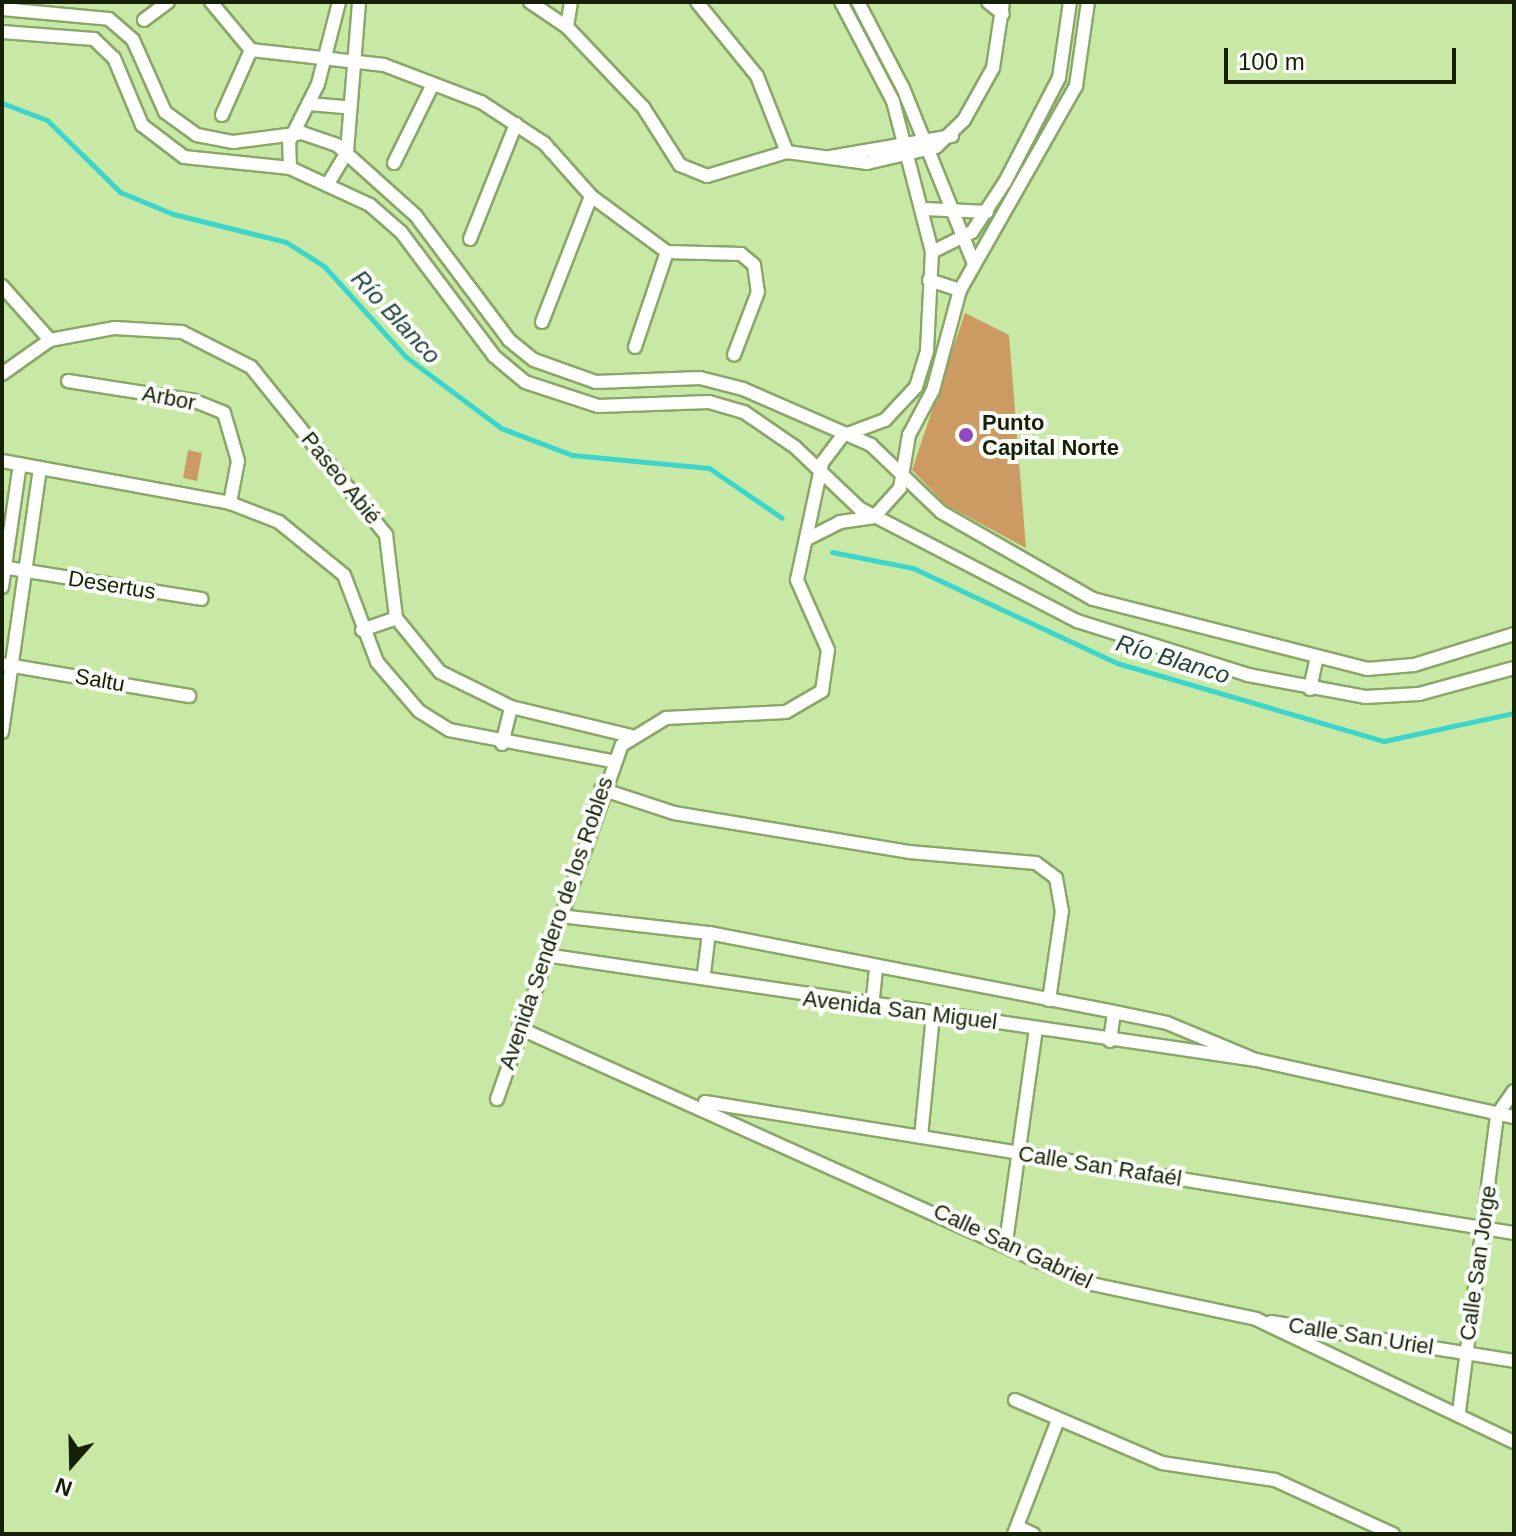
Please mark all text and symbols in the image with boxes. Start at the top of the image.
scale bar [1228,32,1460,82]
text: 100 m [1238,48,1305,75]
water label: Río Blanco [345,264,447,370]
street label: Arbor [140,380,198,416]
place label: Punto Capital Norte [982,409,1119,460]
street label: Paseo Abié [295,426,387,530]
marker: Punto Capital Norte [957,426,975,444]
street label: Desertus [66,565,158,605]
water label: Río Blanco [1113,628,1233,690]
street label: Saltu [73,663,127,697]
street label: Avenida Sendero de los Robles [493,773,619,1073]
street label: Avenida San Miguel [801,985,999,1035]
street label: Calle San Rafaél [1016,1140,1184,1192]
street label: Calle San Jorge [1454,1184,1502,1342]
street label: Calle San Gabriel [929,1198,1097,1294]
street label: Calle San Uriel [1286,1311,1436,1361]
north arrow [32,1424,112,1504]
text: N [52,1473,75,1501]

